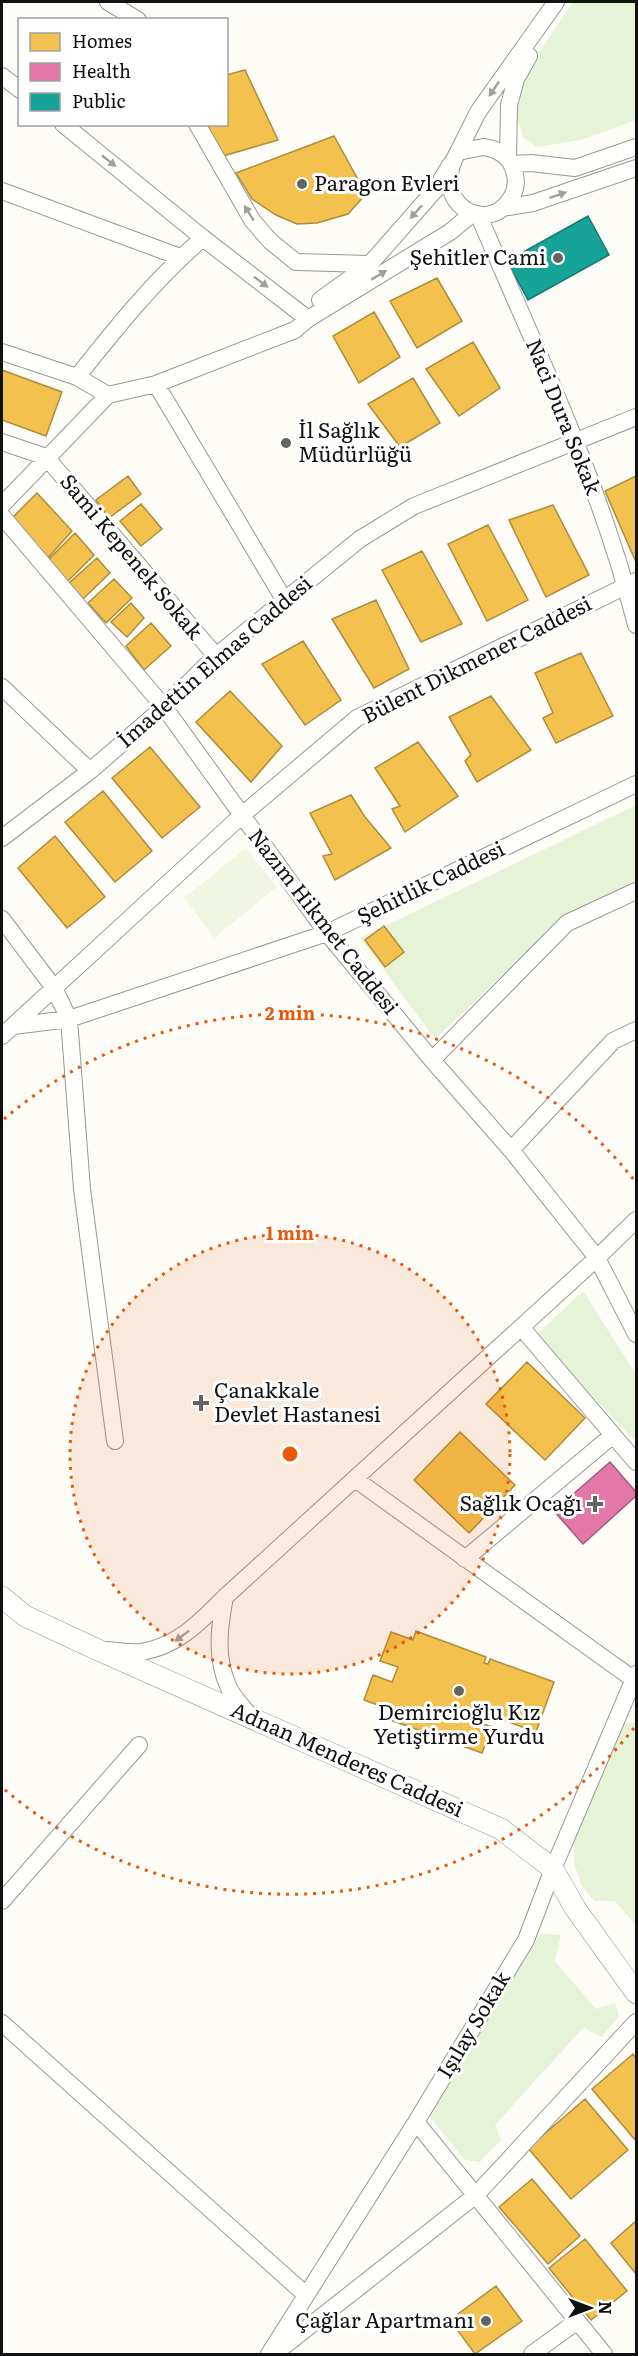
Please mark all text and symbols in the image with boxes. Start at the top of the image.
legend [18,18,228,126]
text: Homes [72,27,132,54]
text: Health [72,57,131,84]
one-way arrow [489,81,500,97]
text: Public [72,87,126,114]
one-way arrow [101,154,116,166]
place label: Paragon Evleri [314,166,460,197]
marker: Paragon Evleri [295,177,309,191]
one-way arrow [549,189,567,199]
one-way arrow [409,204,423,219]
one-way arrow [243,205,254,221]
place label: Şehitler Cami [410,240,546,271]
marker: Şehitler Cami [551,251,565,265]
one-way arrow [371,270,387,281]
one-way arrow [253,276,269,288]
street label: Naci Dura Sokak [520,333,611,499]
place label: İl Sağlık Müdürlüğü [298,413,412,468]
marker: İl Sağlık Müdürlüğü [279,436,293,450]
street label: Sami Kepenek Sokak [54,466,212,645]
street label: İmadettin Elmas Caddesi [109,567,317,753]
street label: Bülent Dikmener Caddesi [356,586,596,729]
street label: Nazım Hikmet Caddesi [242,821,407,1020]
street label: Şehitlik Caddesi [351,832,509,930]
text: 2 min [265,999,316,1026]
text: 1 min [266,1219,315,1246]
place label: Çanakkale Devlet Hastanesi [214,1373,381,1428]
marker: Çanakkale Devlet Hastanesi [192,1394,210,1412]
centre of rings [280,1444,300,1464]
place label: Sağlık Ocağı [459,1486,582,1517]
marker: Sağlık Ocağı [586,1495,604,1513]
one-way arrow [174,1629,189,1641]
marker: Demircioğlu Kız Yetiştirme Yurdu [452,1684,466,1698]
street label: Adnan Menderes Caddesi [227,1692,469,1823]
place label: Demircioğlu Kız Yetiştirme Yurdu [373,1695,545,1750]
street label: Işılay Sokak [428,1964,516,2083]
north arrow [560,2278,620,2338]
text: N [594,2301,618,2315]
place label: Çağlar Apartmanı [295,2303,474,2334]
marker: Çağlar Apartmanı [479,2314,493,2328]

